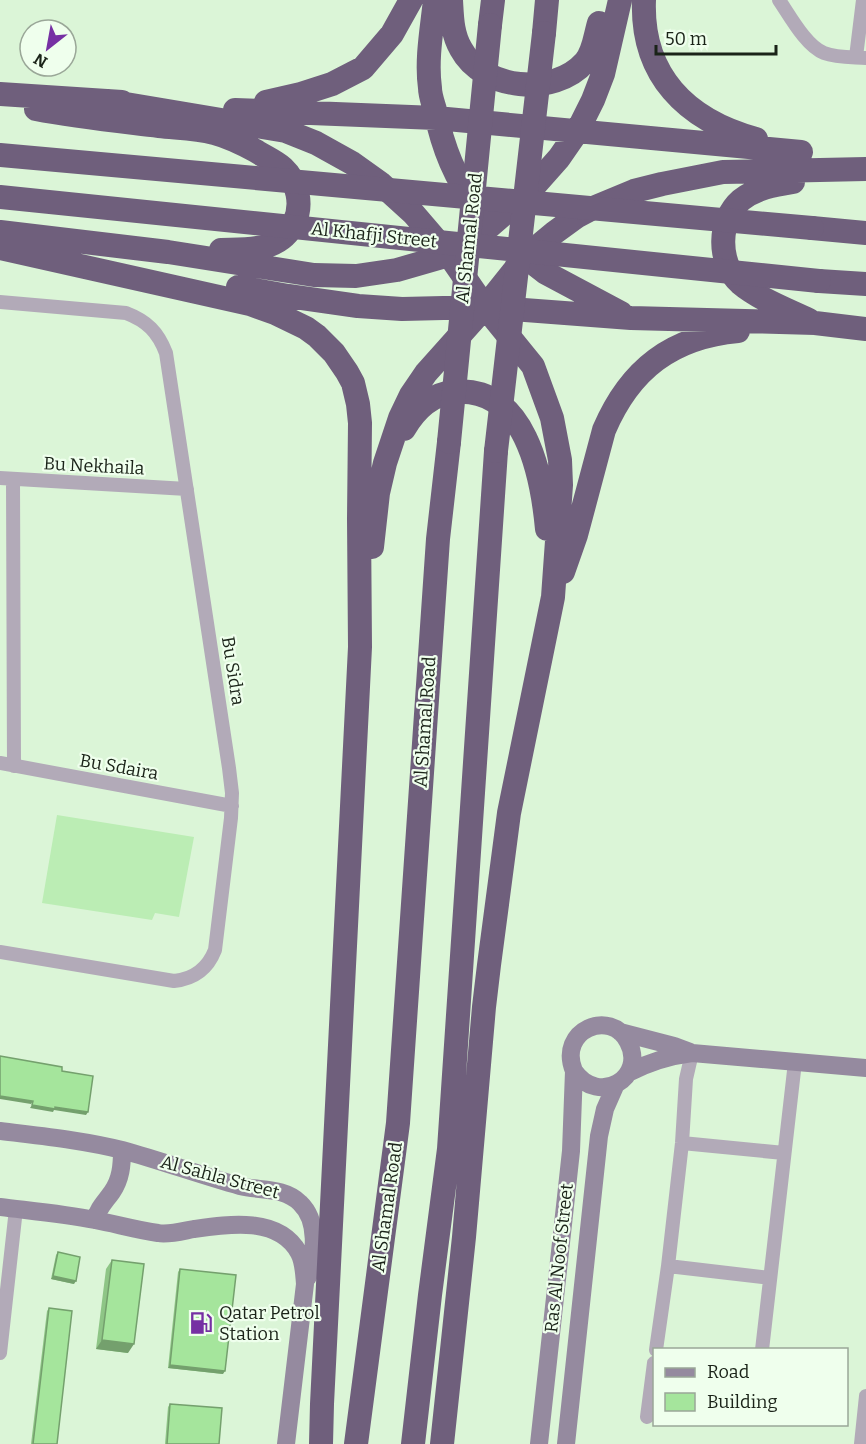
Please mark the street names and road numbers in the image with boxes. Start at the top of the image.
street label: Al Shamal Road [451,171,487,304]
street label: Al Khafji Street [310,217,438,253]
street label: Bu Nekhaila [43,452,145,480]
street label: Bu Sidra [217,635,249,707]
street label: Al Shamal Road [409,655,441,788]
street label: Bu Sdaira [78,749,160,785]
street label: Al Shamal Road [367,1140,407,1274]
street label: Al Sahla Street [158,1151,282,1204]
street label: Ras Al Noof Street [540,1182,578,1334]

